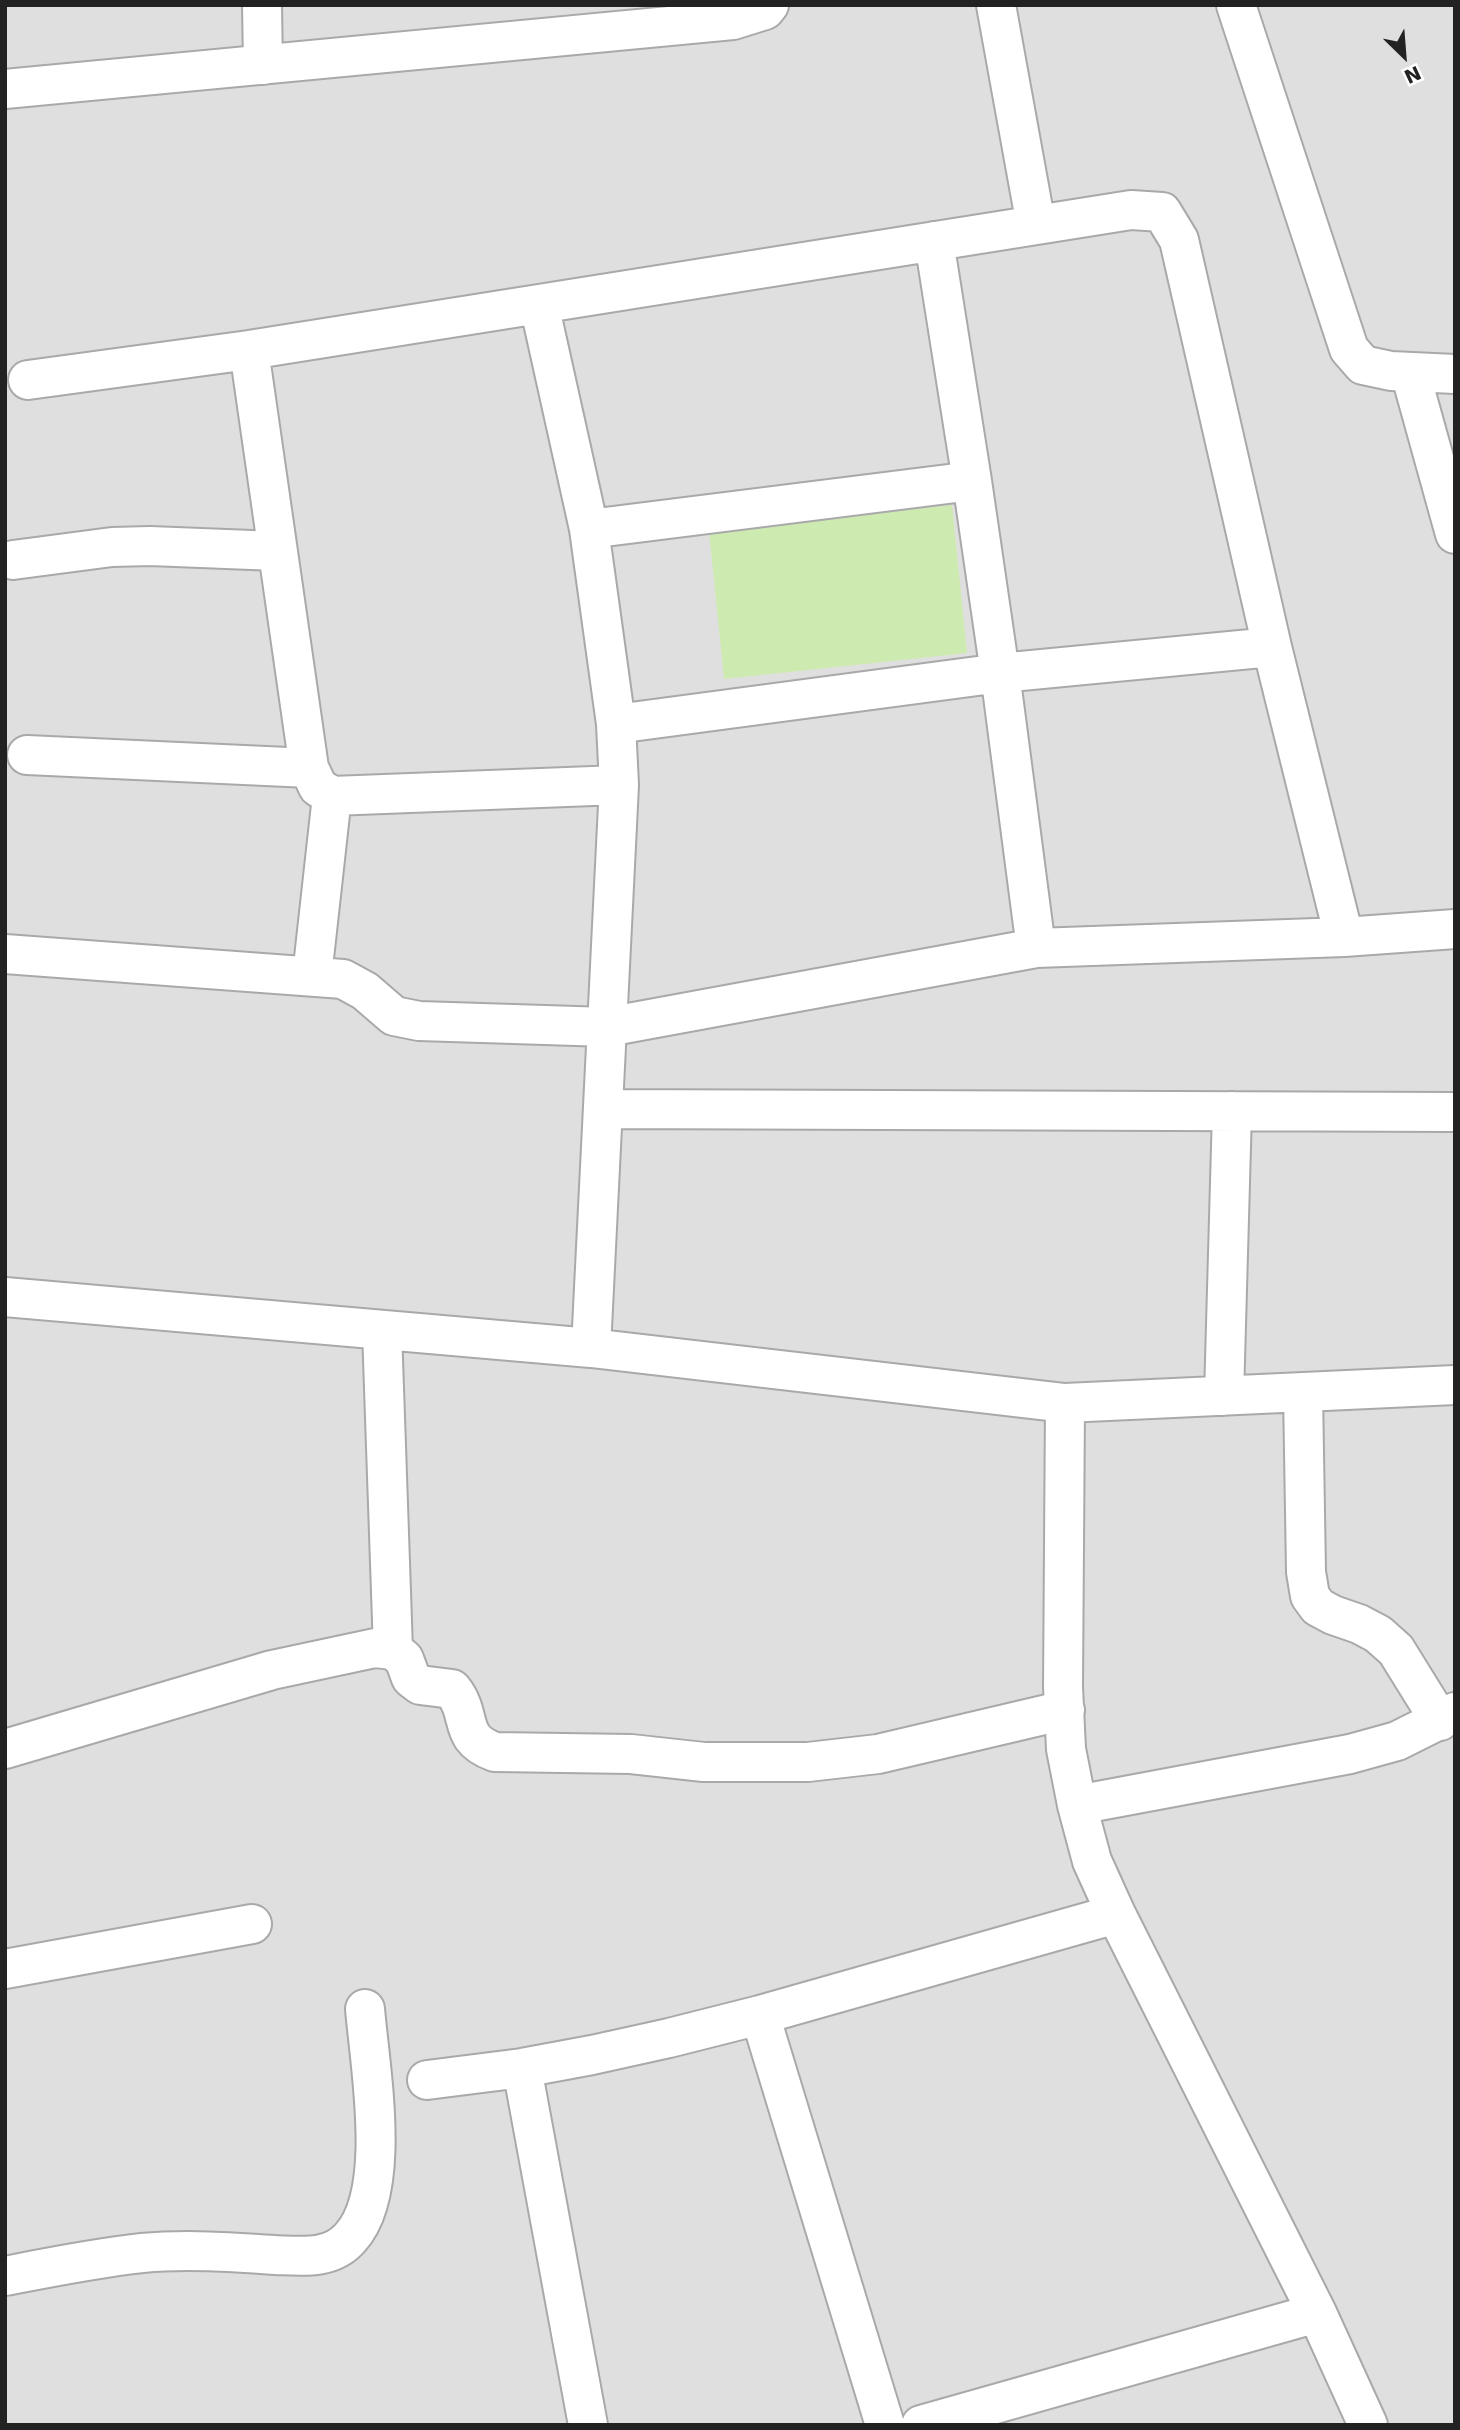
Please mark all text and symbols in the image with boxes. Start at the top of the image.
north arrow [1369,21,1439,91]
text: N [1401,62,1425,88]

